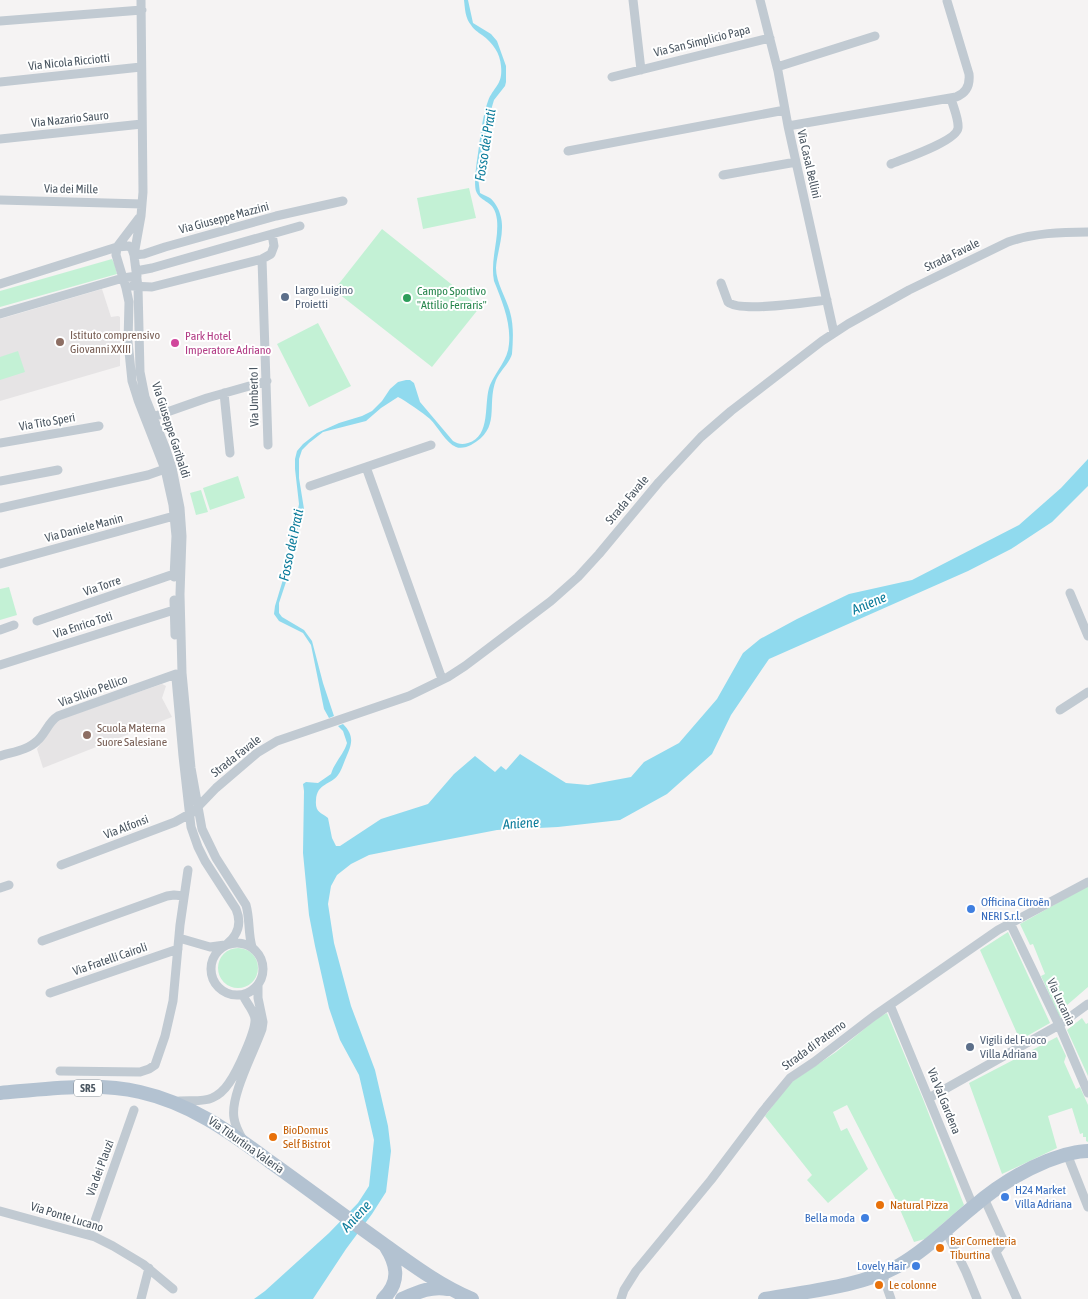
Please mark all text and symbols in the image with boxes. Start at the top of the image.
street label: Via San Simplicio Papa [652,22,752,60]
street label: Via Nicola Ricciotti [28,51,110,73]
street label: Via Nazario Sauro [31,108,110,130]
water label: Fosso dei Prati [471,108,499,182]
street label: Via Casal Bellini [794,128,824,200]
street label: Via dei Mille [44,182,98,196]
street label: Via Giuseppe Mazzini [177,199,271,237]
street label: Strada Favale [922,236,982,274]
place label: Largo Luigino Proietti [295,283,354,311]
place label: Campo Sportivo "Attilio Ferraris" [417,284,487,312]
marker: Largo Luigino Proietti [279,291,291,303]
marker: Campo Sportivo "Attilio Ferraris" [401,292,413,304]
place label: Istituto comprensivo Giovanni XXIII [70,328,160,356]
place label: Park Hotel Imperatore Adriano [185,329,272,357]
marker: Istituto comprensivo Giovanni XXIII [54,336,66,348]
marker: Park Hotel Imperatore Adriano [169,337,181,349]
street label: Via Umberto I [246,367,262,427]
street label: Via Giuseppe Garibaldi [149,380,193,480]
street label: Via Tito Speri [18,410,76,434]
street label: Strada Favale [603,473,651,527]
water label: Fosso dei Prati [276,508,306,582]
street label: Via Daniele Manin [43,511,125,545]
street label: Via Torre [81,573,123,599]
water label: Aniene [848,589,889,618]
street label: Via Enrico Toti [52,609,114,641]
street label: Via Silvio Pellico [57,672,130,710]
place label: Scuola Materna Suore Salesiane [97,721,167,749]
marker: Scuola Materna Suore Salesiane [81,729,93,741]
street label: Strada Favale [208,732,264,780]
street label: Via Alfonsi [102,812,150,842]
water label: Aniene [501,814,540,832]
place label: Officina Citroën NERI S.r.l. [981,895,1050,923]
marker: Officina Citroën NERI S.r.l. [965,903,977,915]
street label: Via Fratelli Cairoli [71,940,149,978]
street label: Via Lucania [1044,976,1078,1028]
street label: Strada di Paterno [779,1017,849,1073]
place label: Vigili del Fuoco Villa Adriana [980,1033,1047,1061]
marker: Vigili del Fuoco Villa Adriana [964,1041,976,1053]
street label: Via Val Gardena [924,1066,964,1136]
road number: SR5 [74,1080,102,1096]
street label: Via Tiburtina Valeria [205,1114,287,1176]
place label: BioDomus Self Bistrot [283,1123,331,1151]
marker: BioDomus Self Bistrot [267,1131,279,1143]
street label: Via dei Plauzi [83,1138,117,1198]
place label: H24 Market Villa Adriana [1015,1183,1072,1211]
marker: H24 Market Villa Adriana [999,1191,1011,1203]
water label: Aniene [337,1197,374,1235]
place label: Natural Pizza [890,1198,948,1212]
street label: Via Ponte Lucano [29,1199,105,1235]
marker: Natural Pizza [874,1199,886,1211]
place label: Bella moda [805,1211,855,1225]
marker: Bella moda [859,1212,871,1224]
place label: Bar Cornetteria Tiburtina [950,1234,1016,1262]
marker: Bar Cornetteria Tiburtina [934,1242,946,1254]
place label: Lovely Hair [857,1259,906,1273]
marker: Lovely Hair [910,1260,922,1272]
place label: Le colonne [889,1278,937,1292]
marker: Le colonne [873,1279,885,1291]

